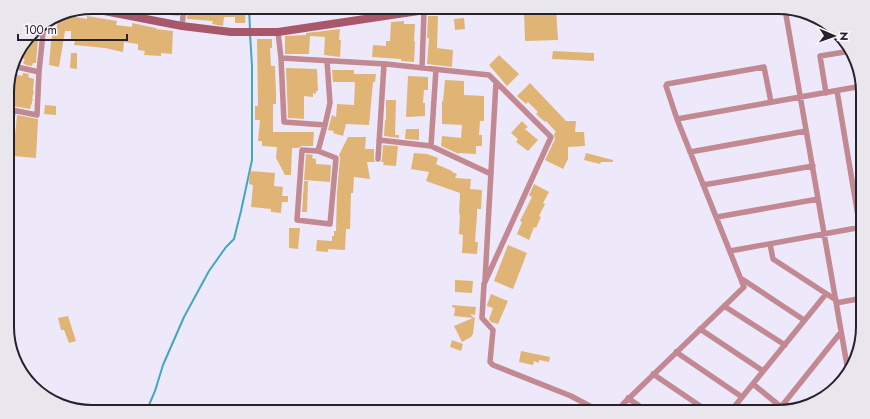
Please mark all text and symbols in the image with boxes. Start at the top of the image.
scale bar [18,16,127,42]
north arrow [814,16,854,56]
text: 100 m [24,21,57,39]
text: N [836,32,852,41]

